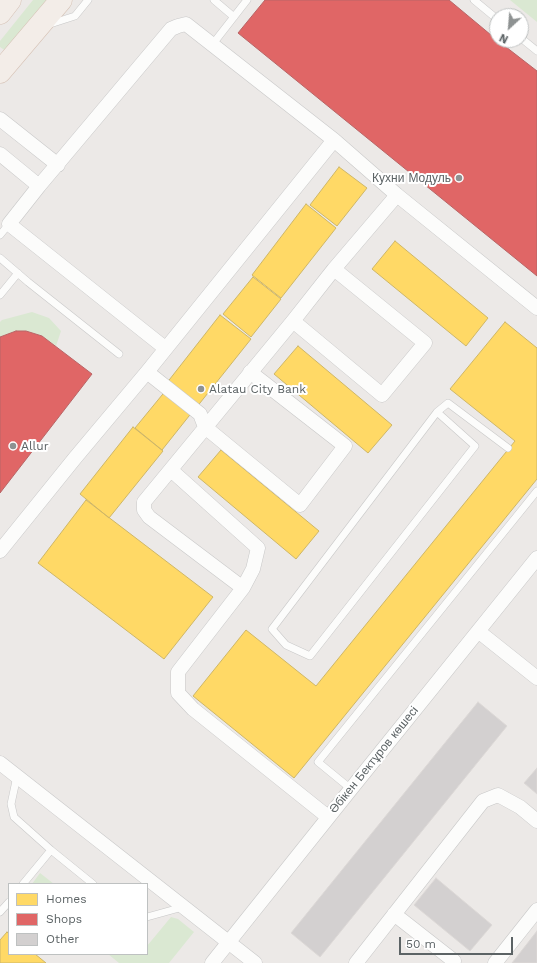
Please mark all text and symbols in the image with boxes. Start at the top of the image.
north arrow [489,8,529,48]
text: N [497,31,510,46]
place label: Кухни Модуль [372,171,451,185]
marker: Кухни Модуль [454,173,464,183]
place label: Alatau City Bank [209,382,306,396]
marker: Alatau City Bank [196,384,206,394]
place label: Allur [21,439,49,453]
marker: Allur [8,441,18,451]
street label: Әбікен Бектұров көшесі [326,704,422,816]
legend [8,883,148,955]
text: Homes [46,892,87,906]
text: Shops [46,912,82,926]
scale bar [401,929,515,955]
text: Other [46,932,79,946]
text: 50 m [406,937,436,951]

